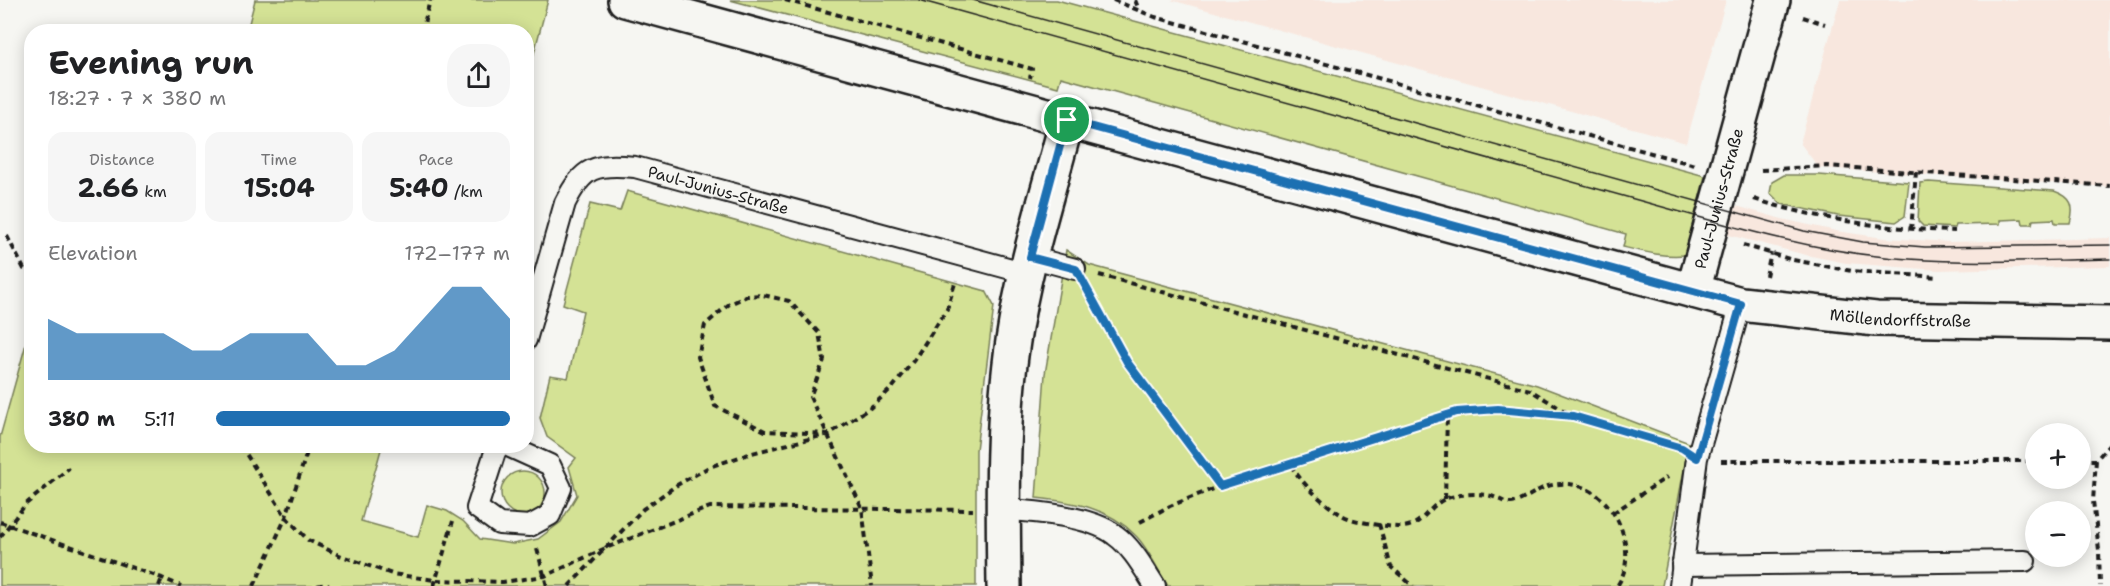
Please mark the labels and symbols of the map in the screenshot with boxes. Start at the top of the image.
pin [1041,94,1092,145]
street label: Paul-Junius-Straße [1689,126,1748,271]
street label: Paul-Junius-Straße [646,160,791,219]
street label: Möllendorffstraße [1829,303,1971,331]

